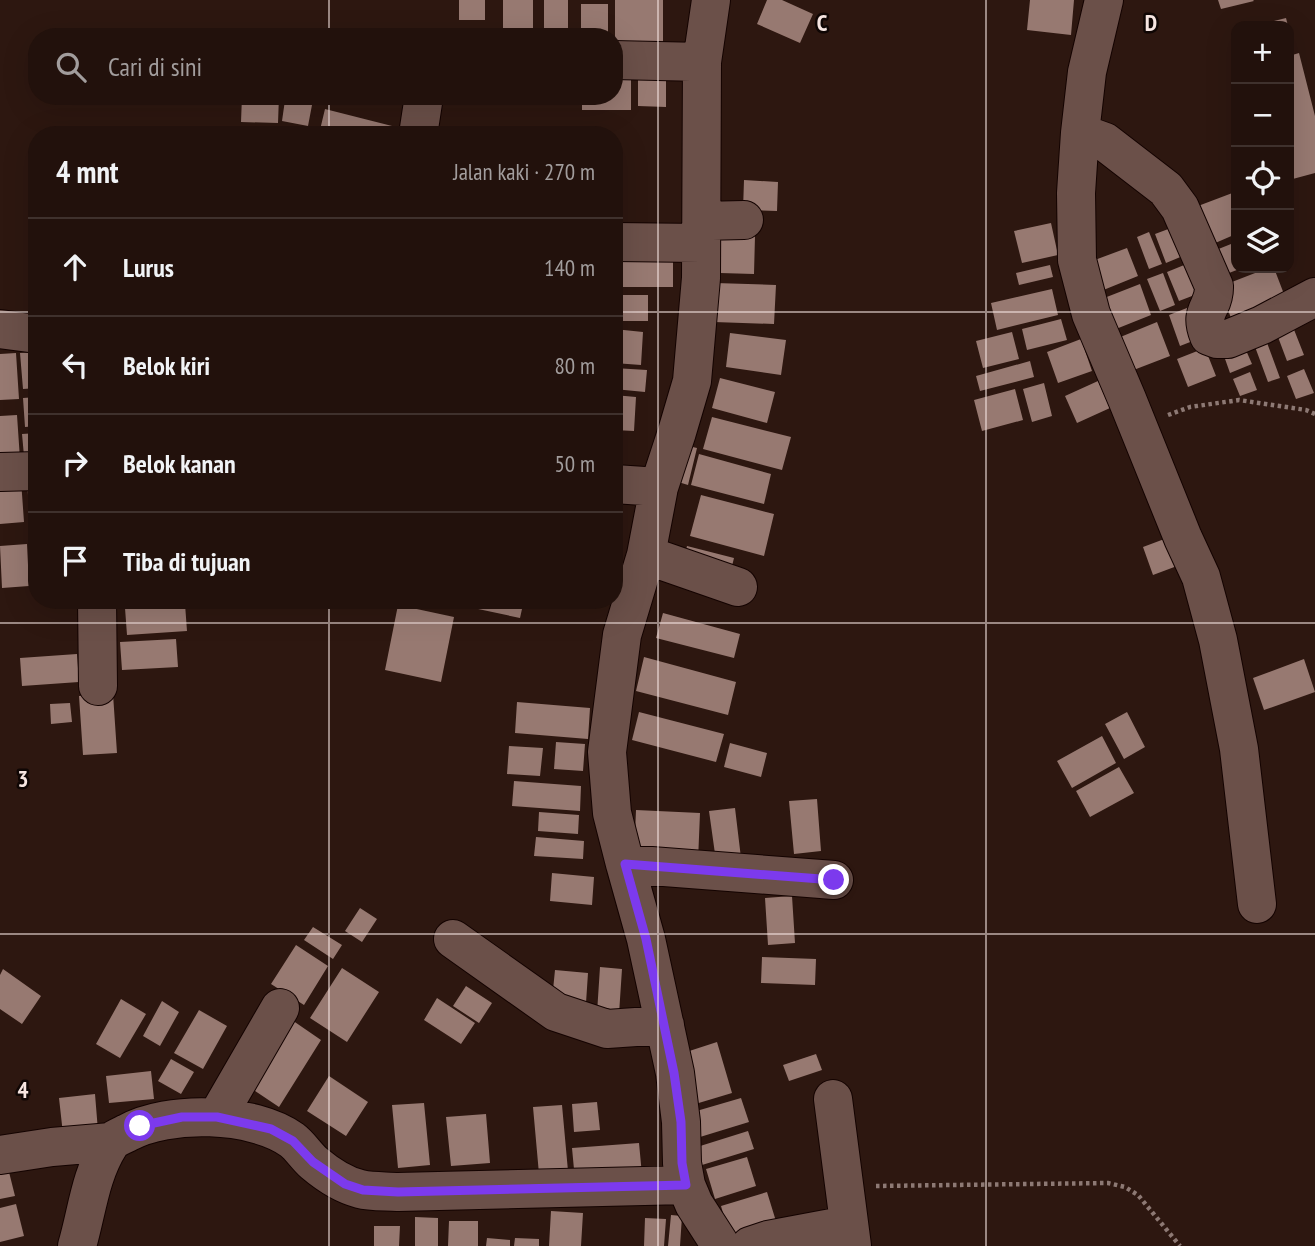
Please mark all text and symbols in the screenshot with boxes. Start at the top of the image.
text: C [817,8,828,37]
text: D [1145,8,1157,37]
map controls [1231,21,1294,273]
button: + [1231,21,1294,84]
search box [28,28,623,105]
icon: search [52,48,90,86]
text: Cari di sini [108,50,202,83]
button: − [1231,84,1294,147]
button: locate [1231,147,1294,210]
text: 4 mnt [56,152,119,191]
text: Jalan kaki · 270 m [453,157,595,186]
button: layers [1231,210,1294,273]
icon: ahead [56,248,94,286]
text: Lurus [123,251,174,284]
text: 140 m [544,253,595,282]
icon: left [56,346,94,384]
text: Belok kiri [123,349,210,382]
text: 80 m [554,351,595,380]
icon: right [56,444,94,482]
text: Belok kanan [123,447,236,480]
text: 50 m [554,449,595,478]
icon: arrive [56,542,94,580]
text: Tiba di tujuan [123,545,251,578]
text: 3 [18,764,29,793]
route end [818,864,849,895]
text: 4 [18,1075,29,1104]
route start [124,1110,155,1141]

